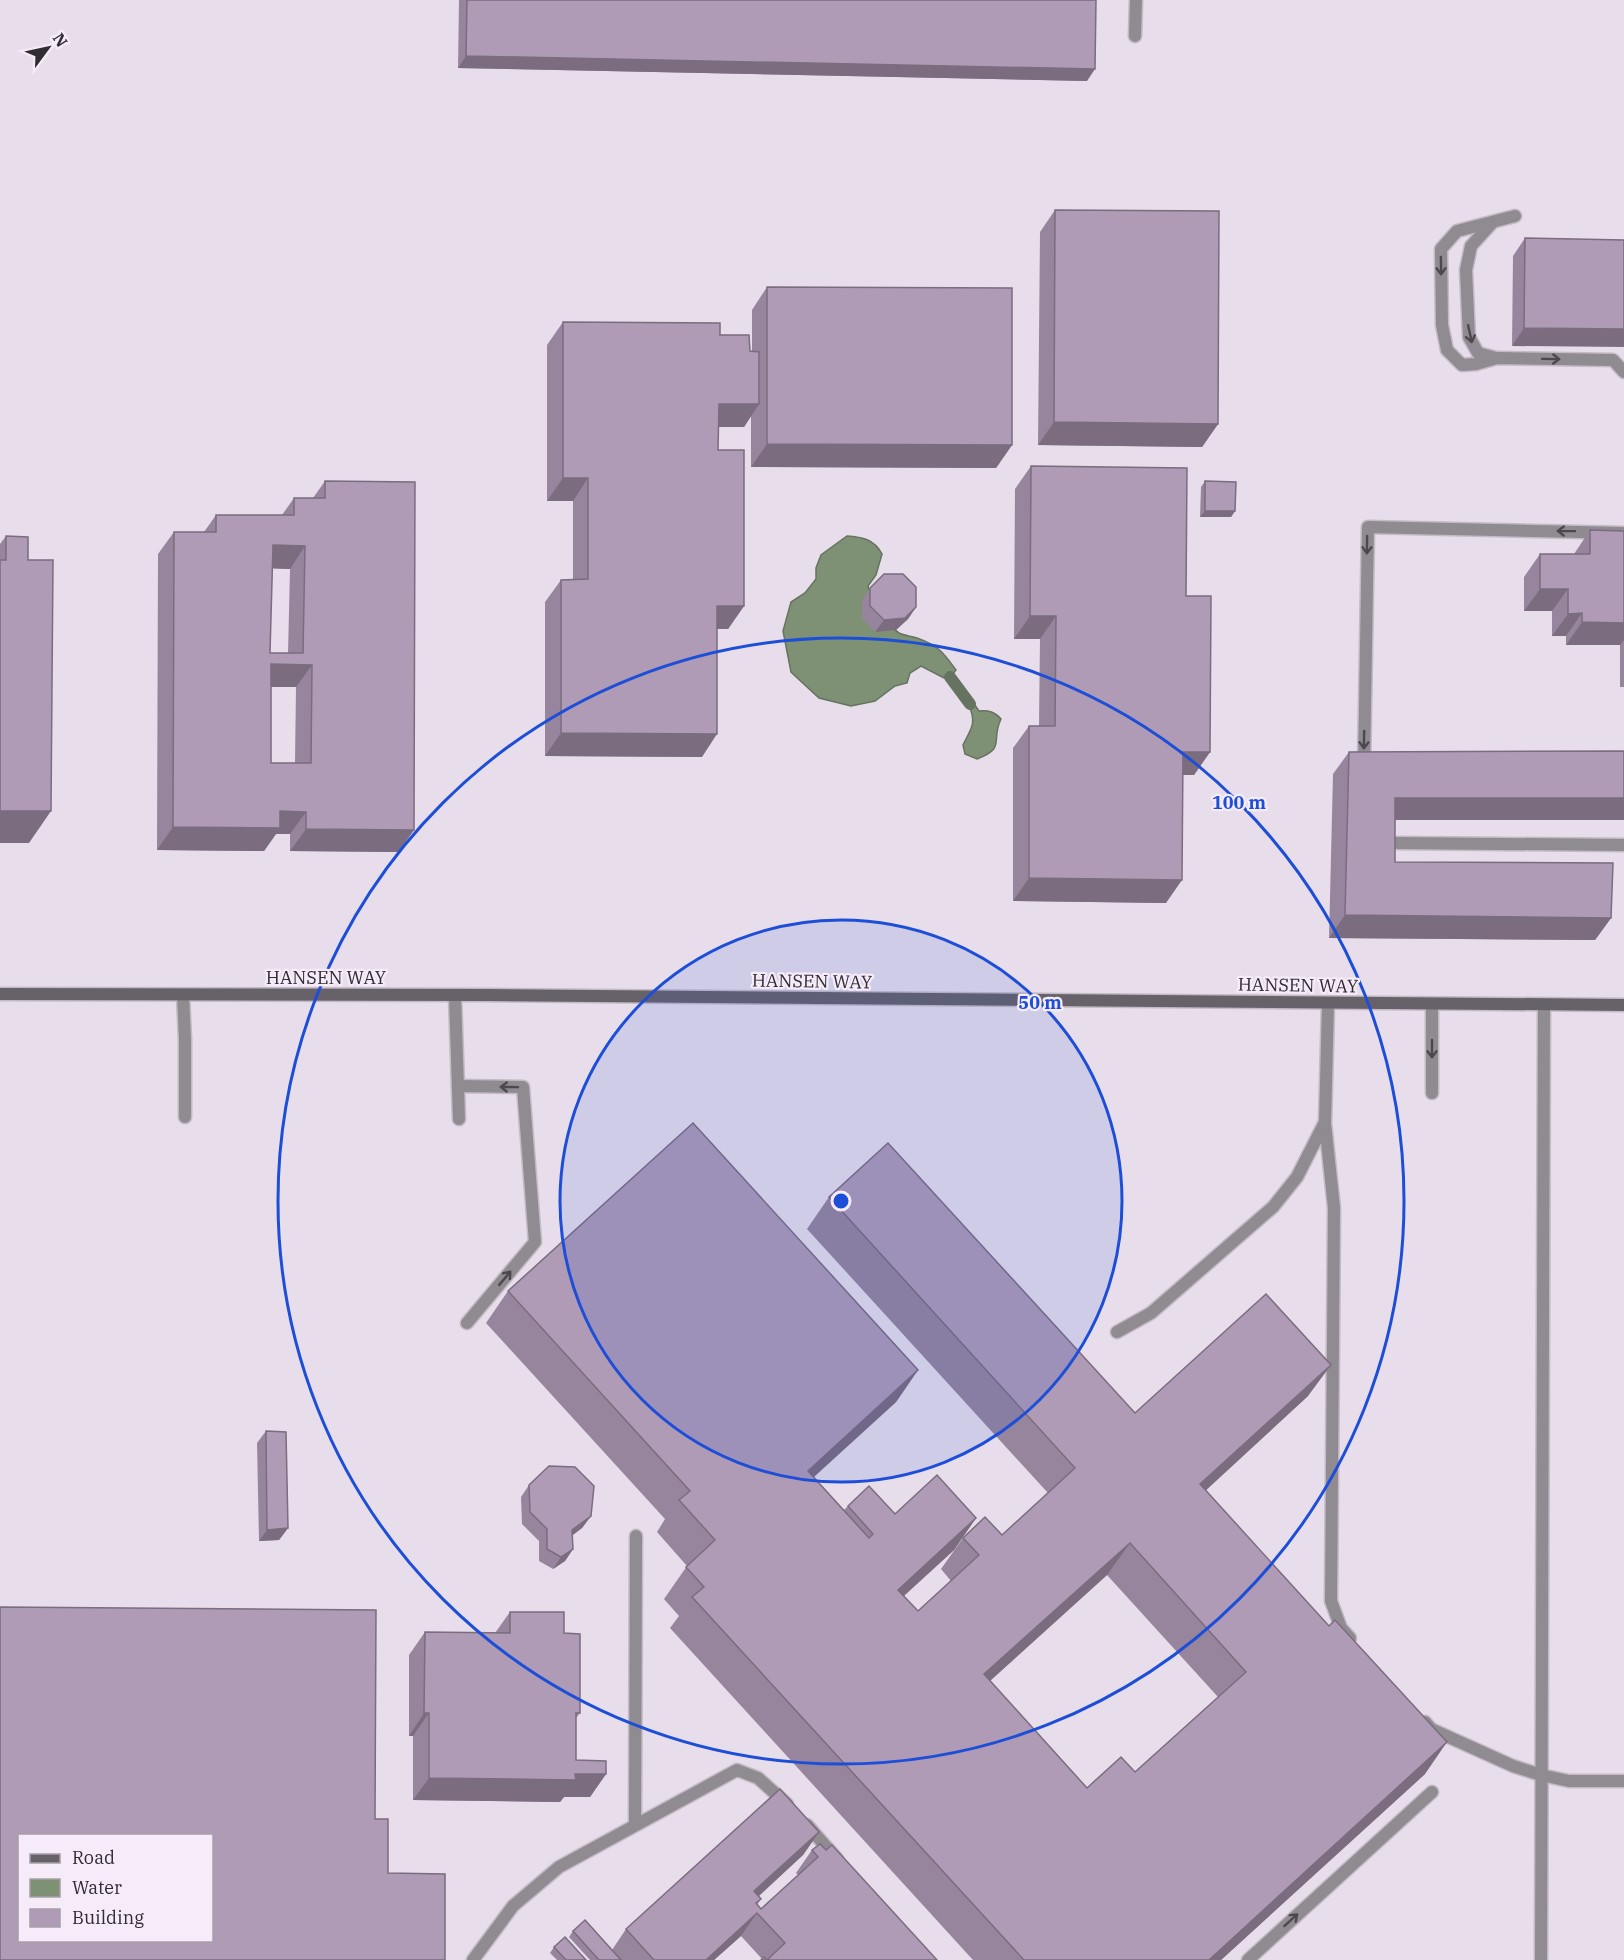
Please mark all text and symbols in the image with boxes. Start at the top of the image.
north arrow [18,18,78,78]
text: N [49,29,72,51]
one-way arrow [1435,256,1447,276]
one-way arrow [1465,324,1477,343]
one-way arrow [1540,353,1560,365]
one-way arrow [1556,526,1576,537]
one-way arrow [1362,534,1373,554]
one-way arrow [1358,729,1370,749]
text: 100 m [1212,791,1267,814]
street label: HANSEN WAY [266,966,387,989]
street label: HANSEN WAY [752,968,873,994]
street label: HANSEN WAY [1238,972,1359,998]
text: 50 m [1018,991,1062,1014]
one-way arrow [1426,1038,1438,1058]
one-way arrow [500,1081,520,1093]
centre of rings [831,1191,851,1211]
one-way arrow [498,1270,511,1286]
legend [18,1834,213,1942]
text: Road [72,1846,115,1869]
text: Water [72,1876,122,1899]
text: Building [72,1906,144,1929]
one-way arrow [1283,1914,1298,1928]

